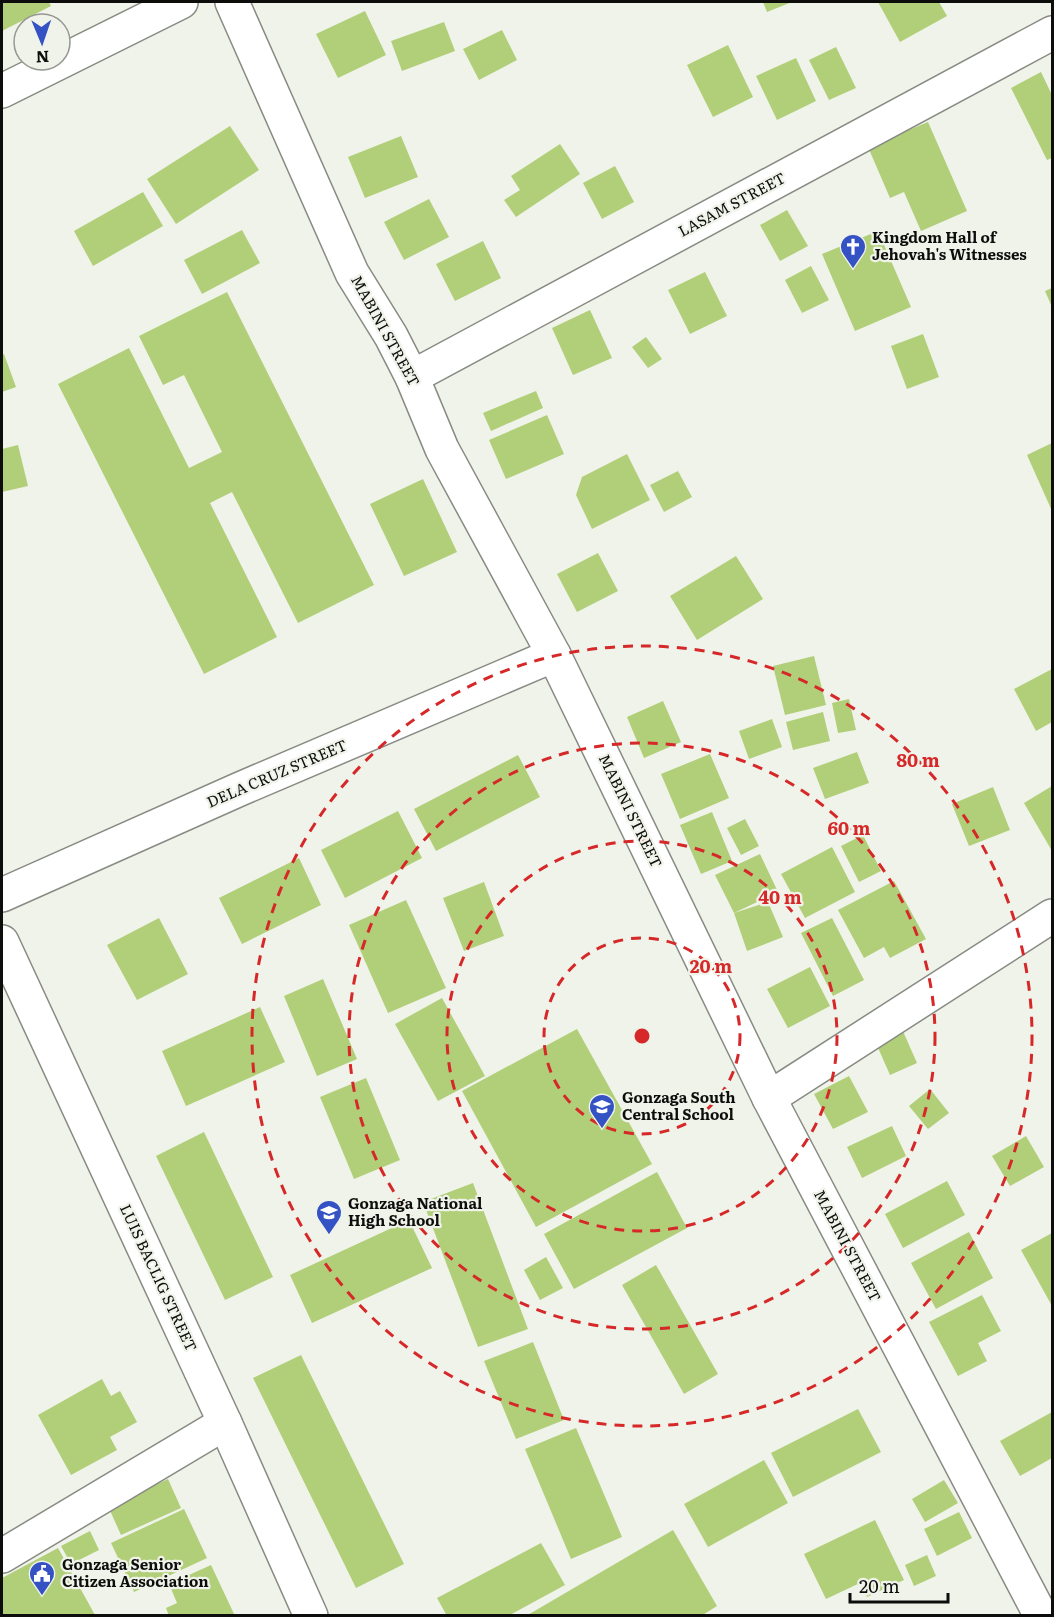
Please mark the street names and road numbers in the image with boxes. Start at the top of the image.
street label: LASAM STREET [674,166,789,242]
street label: MABINI STREET [346,270,426,390]
street label: DELA CRUZ STREET [203,733,350,813]
street label: MABINI STREET [594,750,669,871]
street label: MABINI STREET [809,1185,888,1305]
street label: LUIS BACLIG STREET [115,1200,204,1355]

